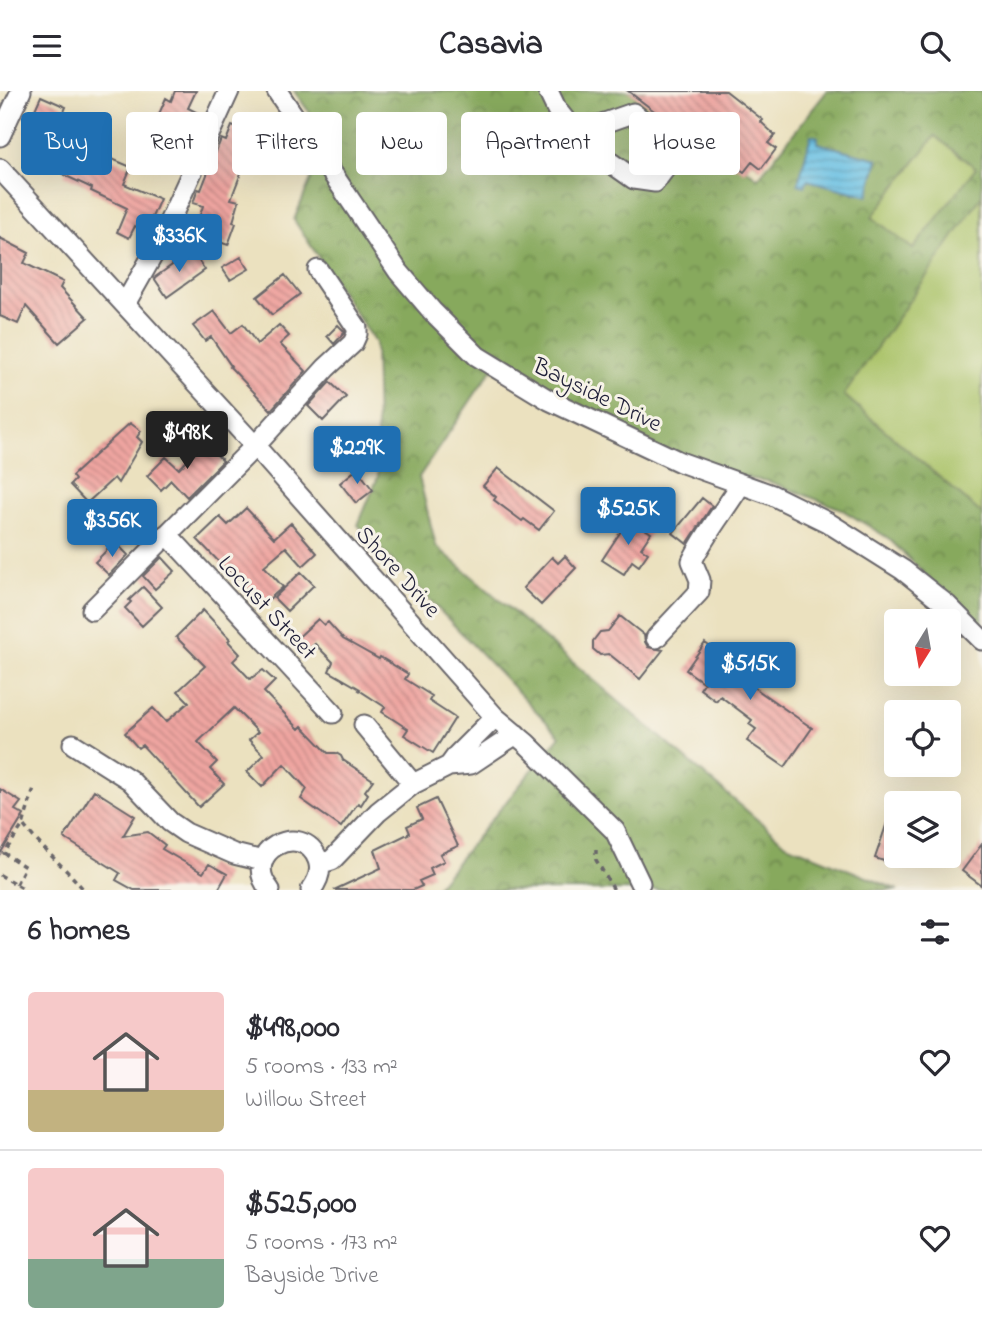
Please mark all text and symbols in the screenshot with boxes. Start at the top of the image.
text: Casavia [439,22,543,69]
icon: menu [28,27,66,65]
icon: search [916,27,954,65]
chip: Buy [21,112,112,175]
chip: Rent [126,112,218,175]
chip: Filters [232,112,342,175]
chip: New [356,112,447,175]
chip: Apartment [461,112,615,175]
chip: House [629,112,740,175]
pin: $336K [130,215,228,274]
text: $336K [152,220,206,253]
street label: Bayside Drive [525,350,667,444]
pin: $498K [138,411,236,471]
text: $498K [162,417,212,450]
pin: $229K [308,427,406,486]
text: $229K [330,432,384,465]
pin: $525K [579,487,677,547]
text: $525K [597,493,659,526]
pin: $356K [63,499,161,559]
text: $356K [83,505,141,538]
street label: Shore Drive [346,519,448,627]
street label: Locust Street [208,548,324,669]
north arrow [884,609,961,686]
map controls [884,609,961,868]
pin: $515K [701,643,799,702]
text: $515K [721,648,779,681]
button: locate [884,700,961,777]
button: layers [884,791,961,868]
text: 6 homes [28,910,131,954]
icon: filters [916,913,954,951]
text: $498,000 [245,1007,340,1051]
icon: home [84,1020,168,1104]
icon: heart [916,1043,954,1081]
text: 5 rooms · 133 m² [245,1051,398,1084]
text: Willow Street [245,1084,367,1117]
text: $525,000 [245,1183,356,1227]
icon: home [84,1196,168,1280]
icon: heart [916,1219,954,1257]
text: 5 rooms · 173 m² [245,1227,398,1260]
text: Bayside Drive [245,1260,379,1293]

